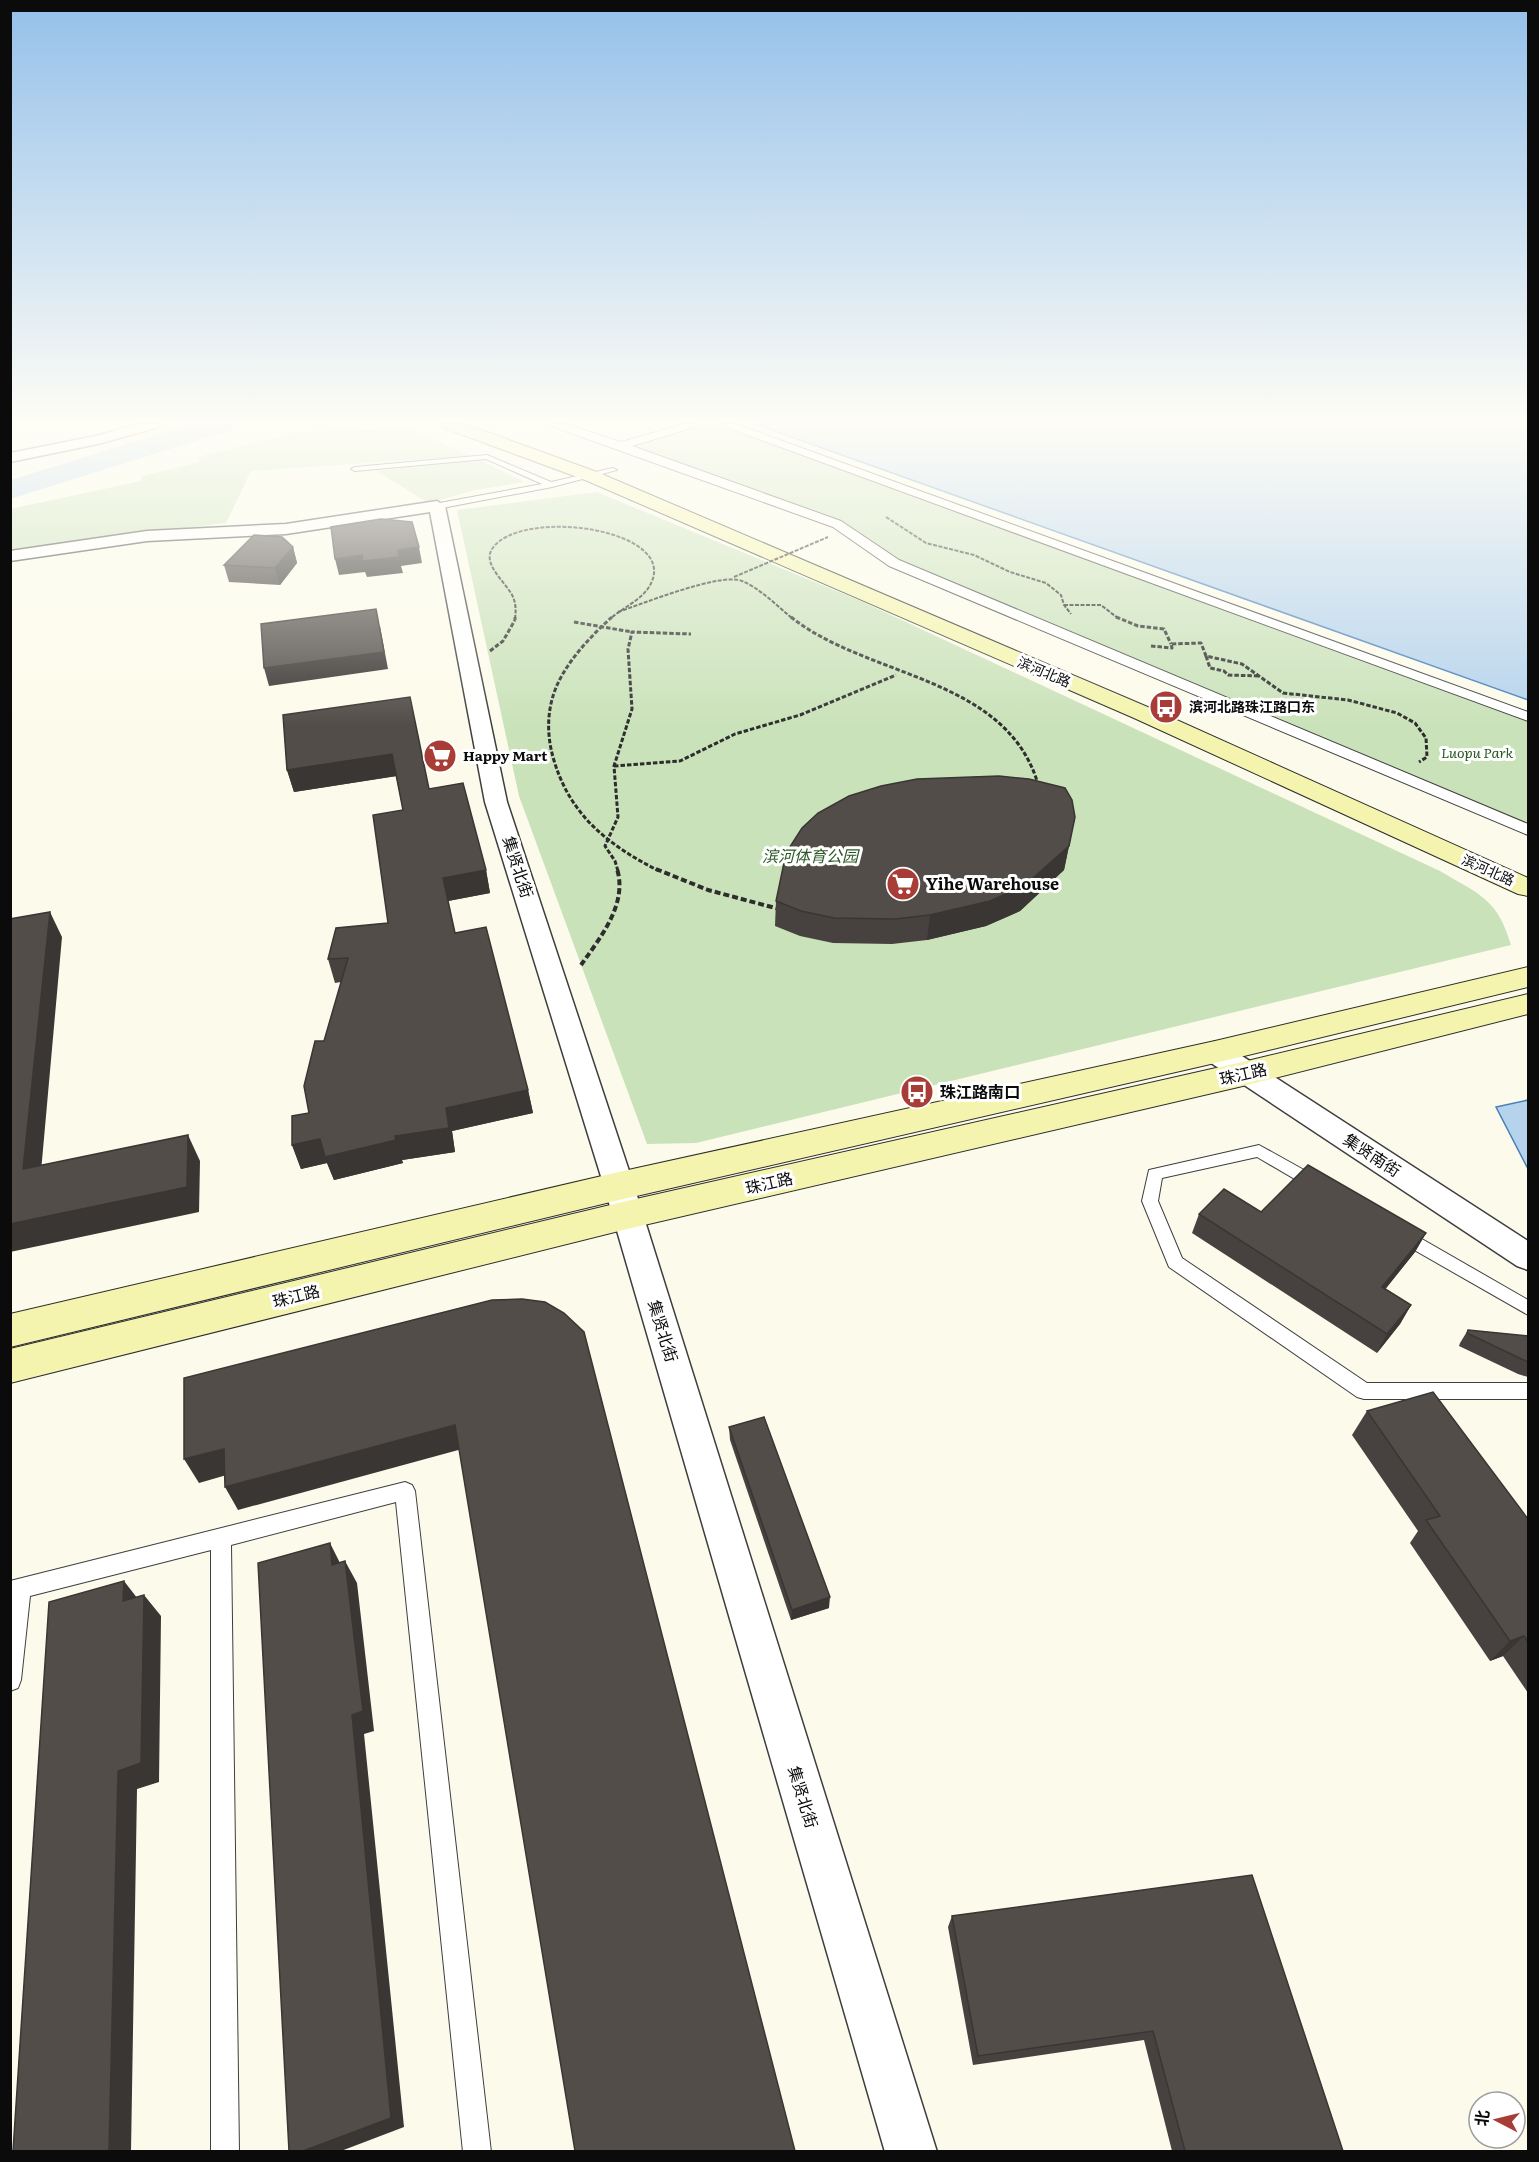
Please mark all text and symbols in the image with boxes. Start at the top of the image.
street label: 滨河北路 [1015,651,1074,691]
bus stop icon: 滨河北路珠江路口东 [1148,689,1184,725]
place label: 滨河北路珠江路口东 [1189,696,1315,716]
supermarket icon: Happy Mart [422,738,458,774]
park label: Luopu Park [1441,742,1513,762]
place label: Happy Mart [463,745,548,765]
street label: 集贤北街 [498,833,540,901]
park label: 滨河体育公园 [762,843,860,867]
street label: 滨河北路 [1459,849,1518,890]
supermarket icon: Yihe Warehouse [885,866,921,902]
place label: Yihe Warehouse [926,871,1059,895]
street label: 珠江路 [1217,1056,1269,1090]
bus stop icon: 珠江路南口 [899,1074,935,1110]
place label: 珠江路南口 [940,1079,1020,1103]
street label: 集贤南街 [1339,1127,1406,1182]
street label: 珠江路 [743,1165,795,1199]
street label: 珠江路 [270,1278,322,1312]
street label: 集贤北街 [643,1297,685,1365]
street label: 集贤北街 [783,1763,825,1831]
north arrow [1467,2090,1527,2150]
text: 北 [1468,2109,1494,2127]

